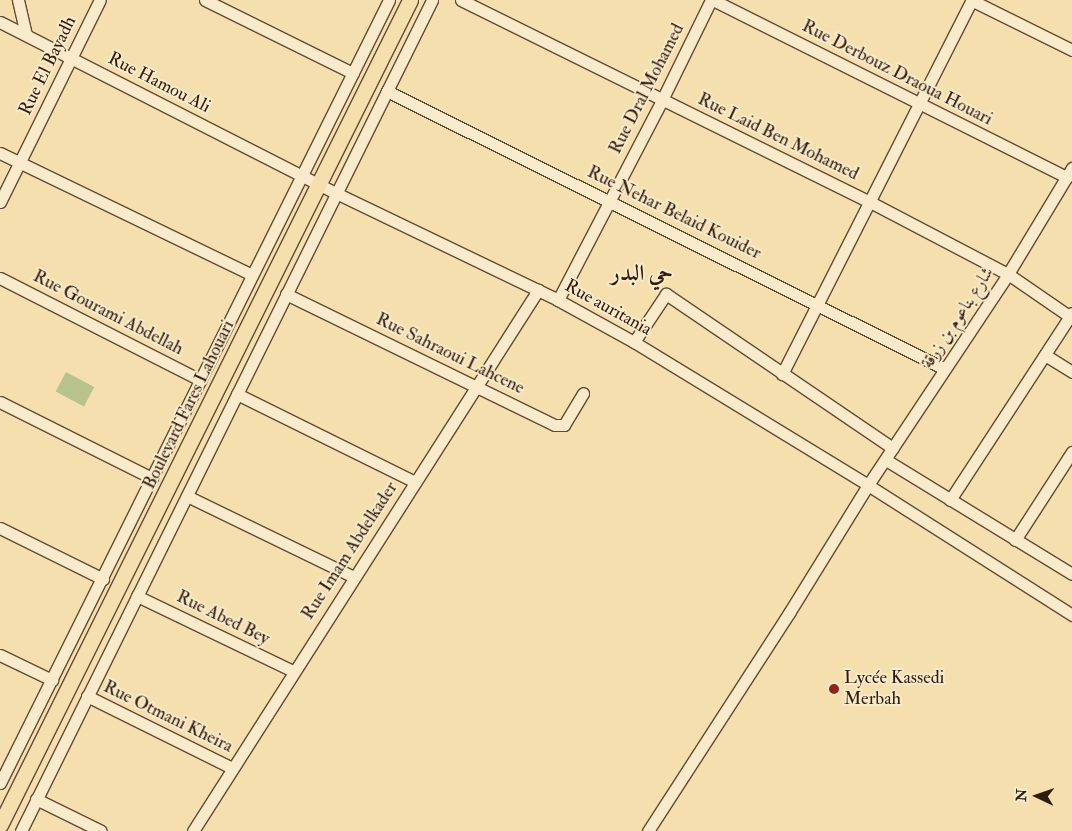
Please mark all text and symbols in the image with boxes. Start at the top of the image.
street label: Rue El Bayadh [15,13,81,119]
street label: Rue Derbouz Draoua Houari [798,16,996,130]
street label: Rue Dral Mohamed [605,20,689,158]
street label: Rue Hamou Ali [104,48,214,118]
street label: Rue Laid Ben Mohamed [694,89,862,185]
street label: Rue Nehar Belaid Kouider [584,162,764,264]
district label: حي البدر [611,261,673,287]
street label: شارع بناعوم بن زرقة [917,263,999,373]
street label: Rue Gourami Abdellah [29,266,187,360]
street label: Rue auritania [561,275,655,341]
street label: Rue Sahraoui Lahcene [372,309,528,399]
street label: Boulevard Fares Lahouari [139,317,239,493]
street label: Rue Imam Abdelkader [297,478,403,624]
street label: Rue Abed Bey [173,586,273,650]
place label: Lycée Kassedi Merbah [844,668,944,711]
street label: Rue Otmani Kheira [100,676,236,758]
marker: Lycée Kassedi Merbah [828,683,840,695]
north arrow [1012,771,1062,821]
text: N [1013,788,1030,802]

